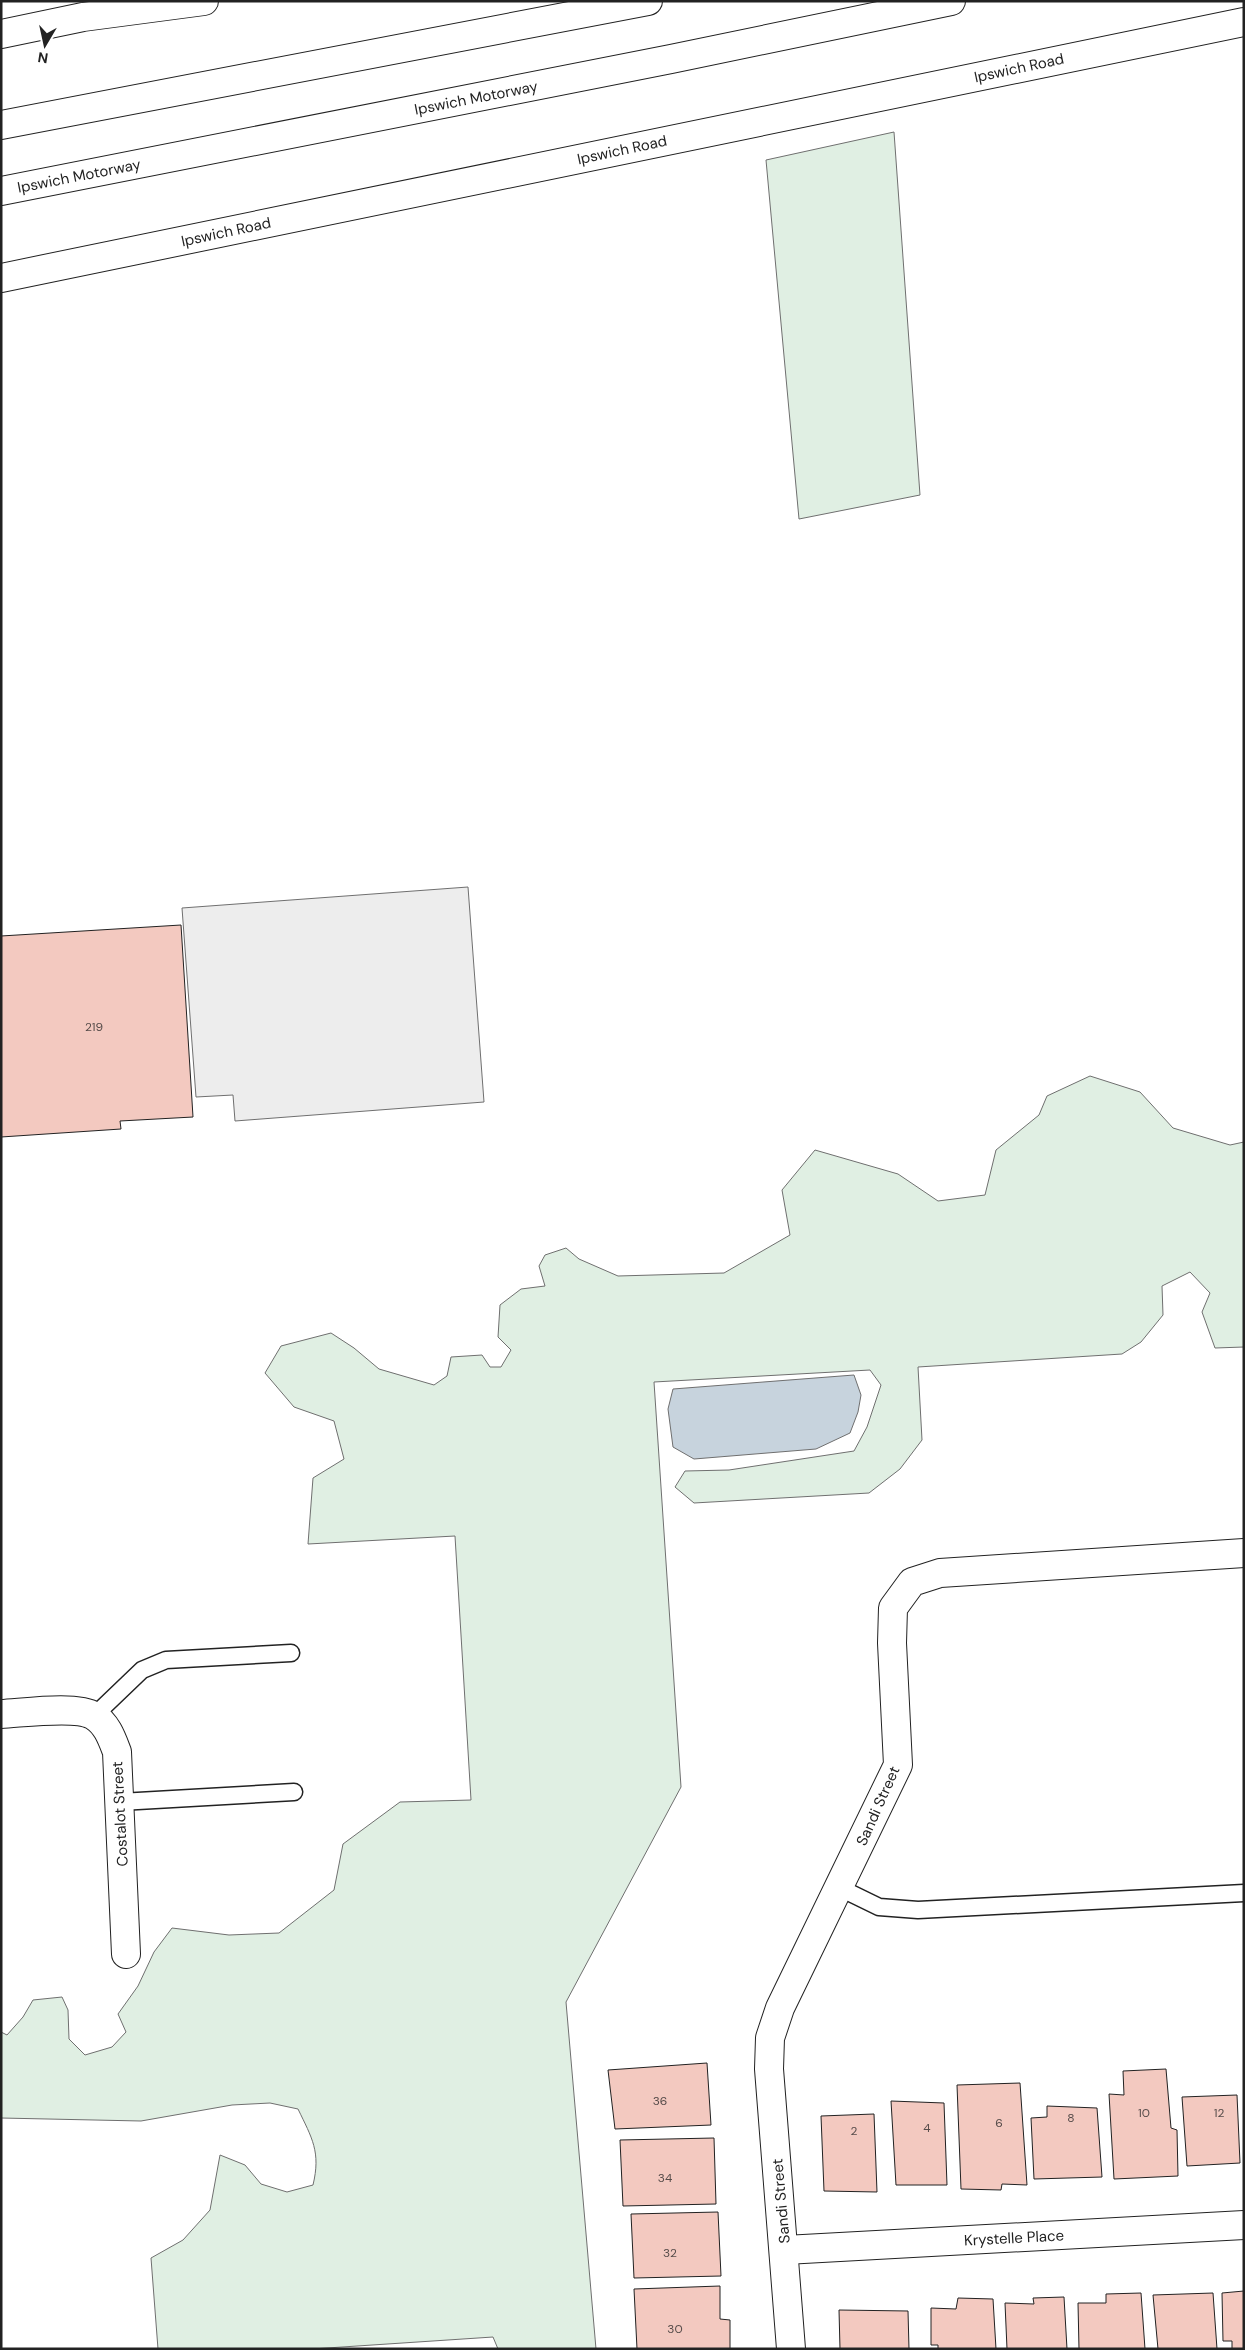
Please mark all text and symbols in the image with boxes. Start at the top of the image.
north arrow [20,20,70,70]
text: N [37,48,49,68]
street label: Ipswich Road [972,49,1066,87]
street label: Ipswich Motorway [413,76,540,120]
street label: Ipswich Road [575,131,669,169]
street label: Ipswich Motorway [16,154,143,198]
street label: Ipswich Road [179,213,273,251]
house number: 219 [85,1019,103,1035]
street label: Costalot Street [107,1761,133,1867]
street label: Sandi Street [852,1763,904,1849]
house number: 36 [653,2093,667,2109]
house number: 10 [1138,2105,1150,2121]
house number: 12 [1214,2105,1224,2121]
house number: 8 [1067,2110,1075,2126]
house number: 6 [995,2115,1003,2131]
house number: 4 [923,2120,931,2136]
house number: 2 [851,2123,858,2139]
street label: Sandi Street [767,2158,795,2244]
house number: 34 [658,2170,672,2186]
street label: Krystelle Place [963,2225,1065,2251]
house number: 32 [663,2245,677,2261]
house number: 30 [667,2321,683,2337]

